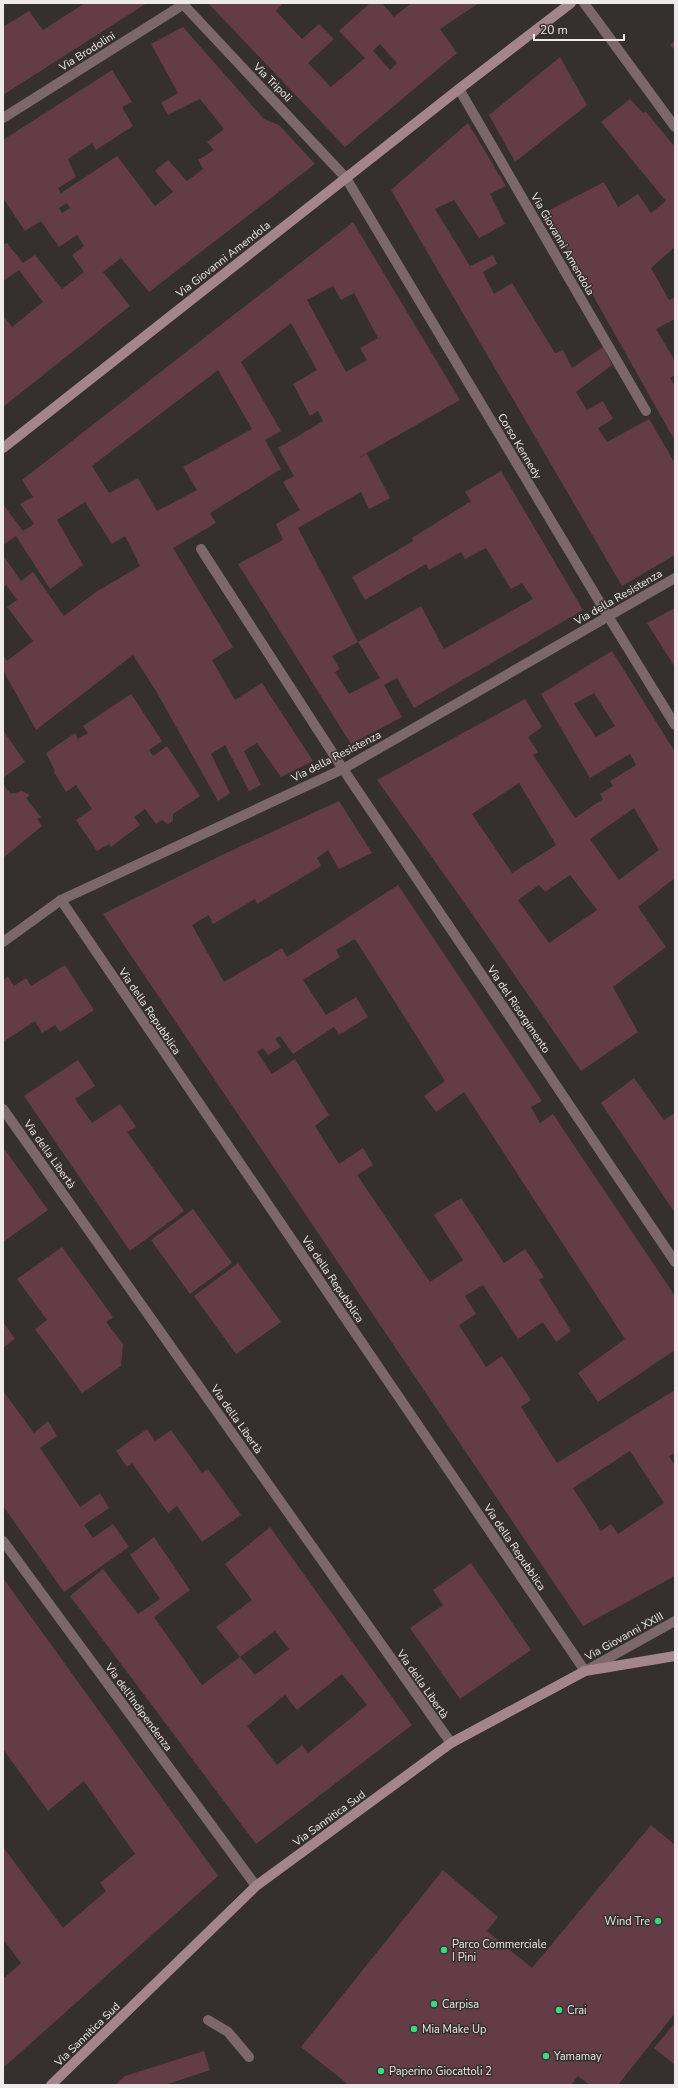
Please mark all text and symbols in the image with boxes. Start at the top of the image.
scale bar [534,16,624,42]
text: 20 m [540,22,568,38]
street label: Via Brodolini [56,28,118,75]
street label: Via Tripoli [249,59,295,105]
street label: Via Giovanni Amendola [527,189,598,298]
street label: Via Giovanni Amendola [172,218,274,302]
street label: Corso Kennedy [494,411,545,482]
street label: Via della Resistenza [571,566,665,629]
street label: Via della Resistenza [288,727,384,786]
street label: Via del Risorgimento [483,962,554,1056]
street label: Via della Repubblica [114,964,184,1058]
street label: Via della Libertà [20,1116,79,1192]
street label: Via della Repubblica [297,1232,367,1326]
street label: Via della Libertà [207,1381,266,1457]
street label: Via della Repubblica [479,1500,549,1594]
street label: Via Giovanni XXIII [582,1609,666,1665]
street label: Via della Libertà [393,1646,452,1722]
street label: Via dell'Indipendenza [101,1659,176,1755]
street label: Via Sannitica Sud [289,1787,368,1850]
place label: Wind Tre [604,1914,650,1929]
marker: Wind Tre [653,1916,663,1926]
place label: Parco Commerciale I Pini [452,1937,547,1965]
marker: Parco Commerciale I Pini [439,1945,449,1955]
place label: Carpisa [442,1997,479,2012]
street label: Via Sannitica Sud [51,1999,123,2070]
marker: Carpisa [429,1999,439,2009]
place label: Crai [567,2003,587,2018]
marker: Crai [554,2005,564,2015]
place label: Mia Make Up [422,2022,486,2037]
marker: Mia Make Up [409,2024,419,2034]
place label: Yamamay [553,2049,602,2064]
marker: Yamamay [541,2051,551,2061]
place label: Paperino Giocattoli 2 [389,2064,492,2079]
marker: Paperino Giocattoli 2 [376,2066,386,2076]

